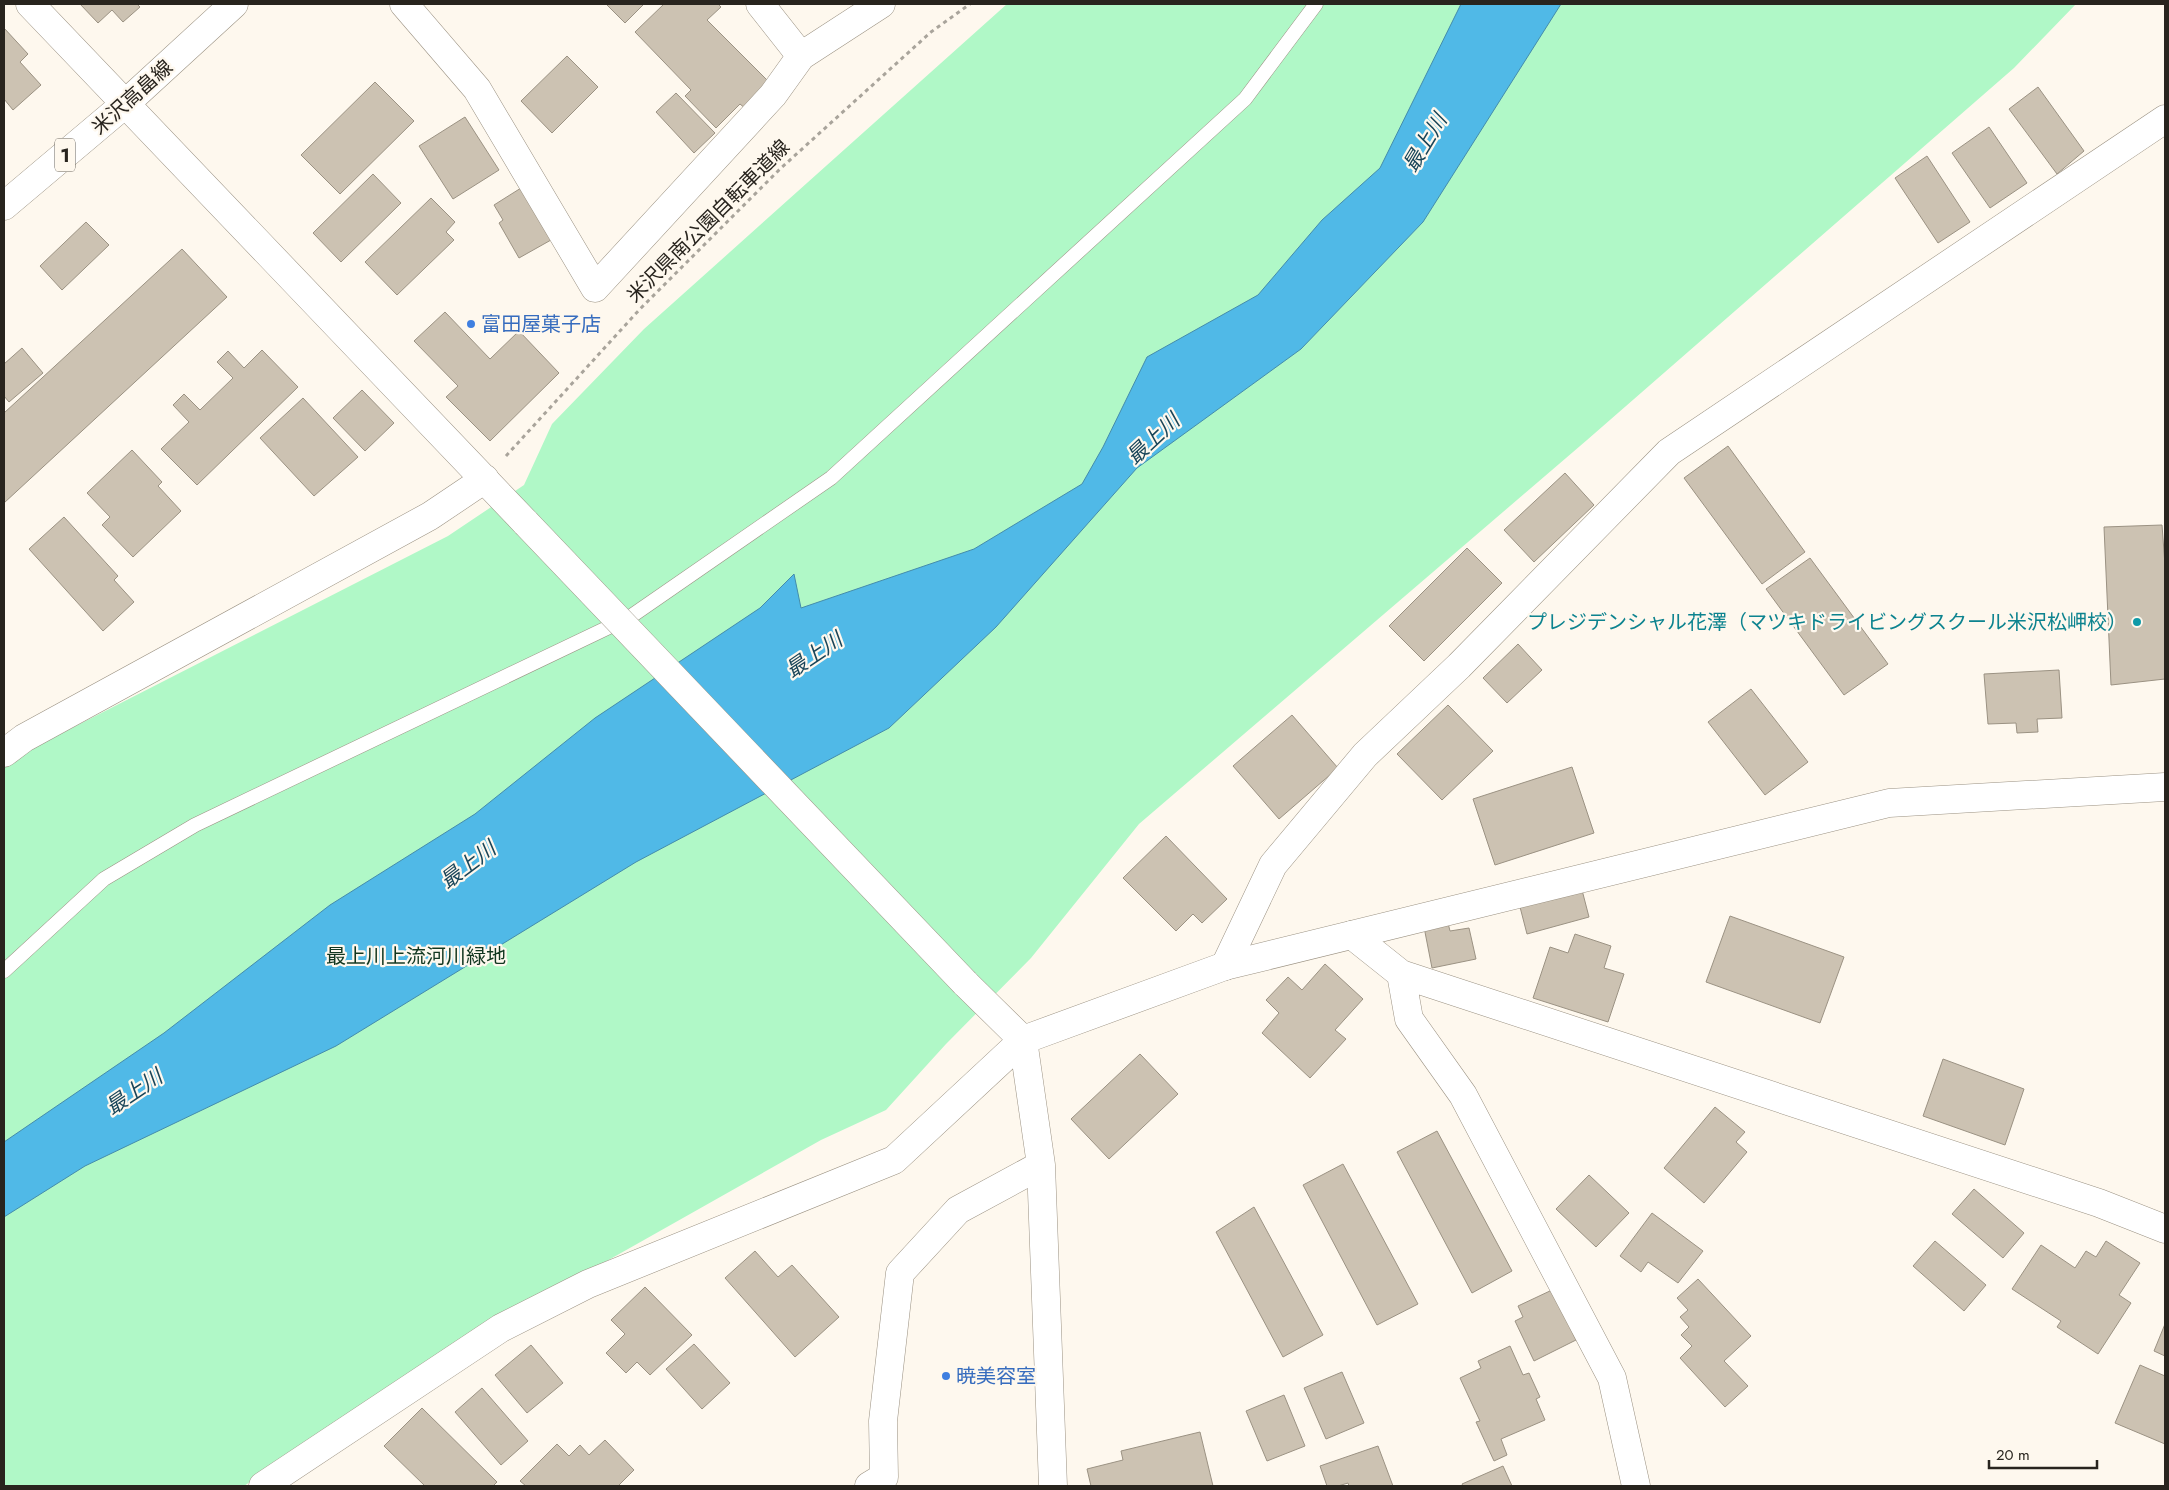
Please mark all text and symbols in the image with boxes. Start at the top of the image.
street label: 米沢高畠線 [85,53,179,142]
water label: 最上川 [1396,107,1455,178]
street label: 米沢県南公園自転車道線 [620,133,796,309]
road number: 1 [55,138,75,172]
place label: 富田屋菓子店 [481,310,601,339]
marker: 富田屋菓子店 [465,318,477,330]
water label: 最上川 [1120,405,1188,471]
place label: プレジデンシャル花澤（マツキドライビングスクール米沢松岬校） [1527,608,2127,637]
marker: プレジデンシャル花澤（マツキドライビングスクール米沢松岬校） [2131,616,2143,628]
water label: 最上川 [779,624,850,685]
water label: 最上川 [434,833,504,896]
park label: 最上川上流河川緑地 [326,942,506,971]
water label: 最上川 [99,1061,170,1122]
place label: 暁美容室 [956,1362,1036,1391]
marker: 暁美容室 [940,1370,952,1382]
scale bar [1989,1438,2096,1470]
text: 20 m [1996,1444,2030,1466]

